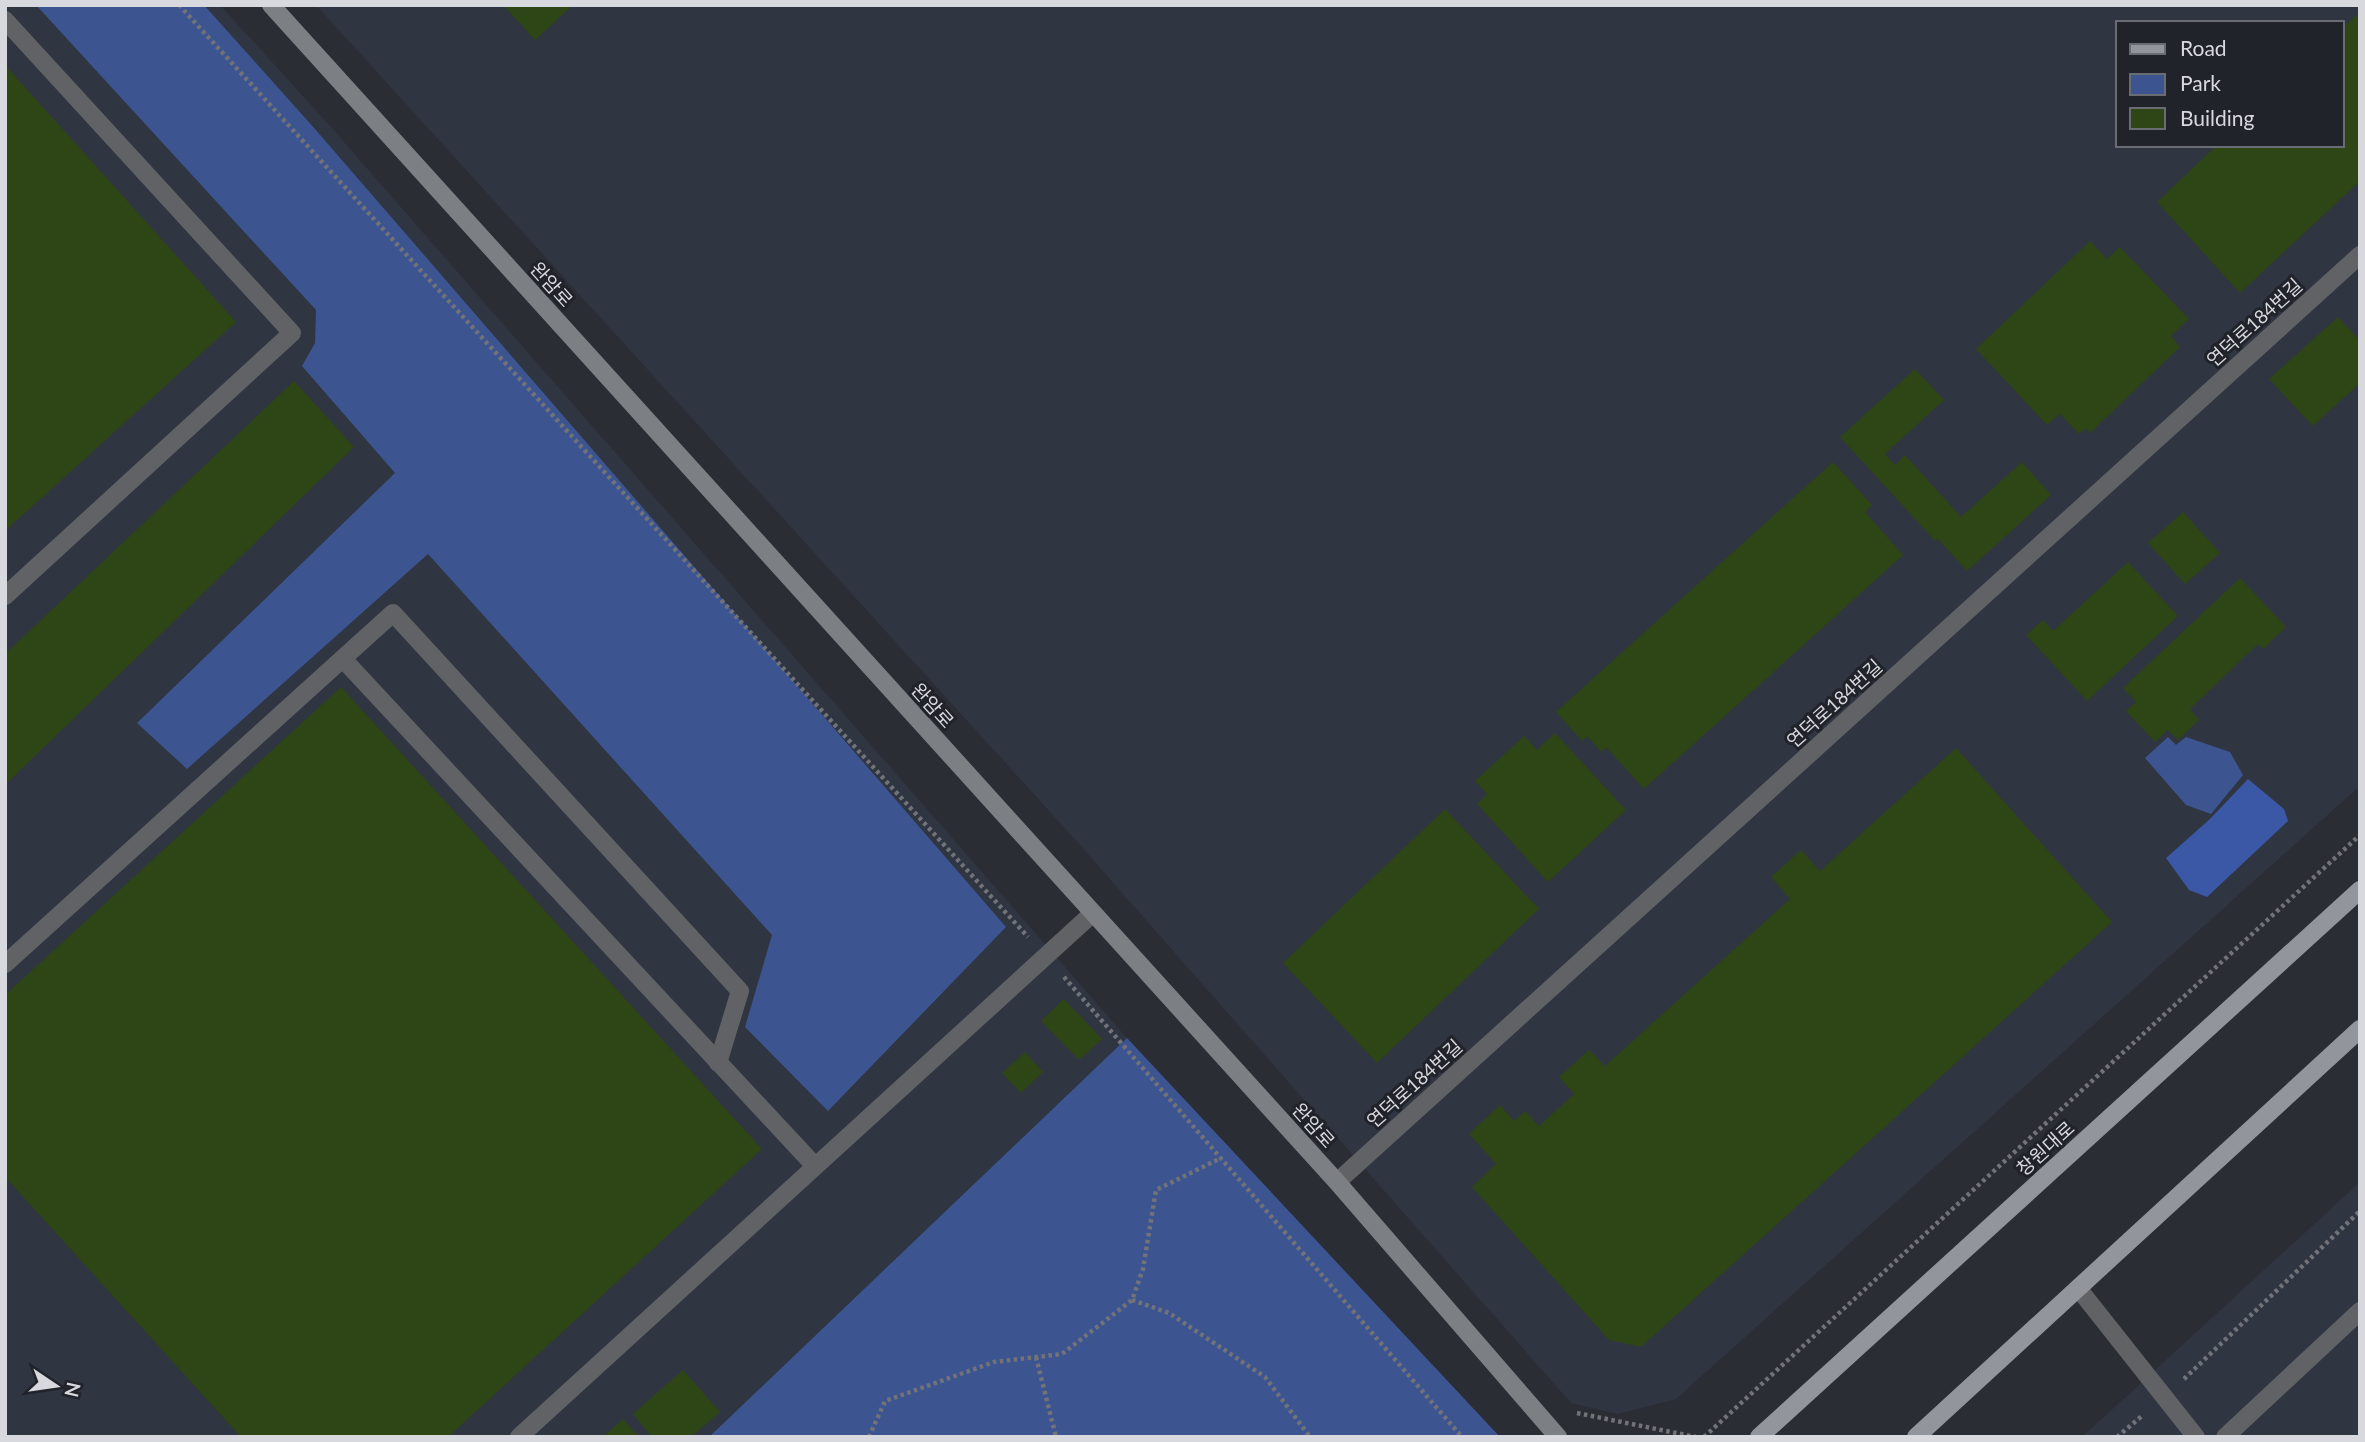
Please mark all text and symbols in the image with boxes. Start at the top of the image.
legend [2116,21,2344,147]
text: Road [2180,35,2227,60]
text: Park [2180,70,2221,95]
text: Building [2180,105,2255,130]
street label: 완암로 [526,257,578,311]
street label: 연덕로184번길 [2202,273,2306,371]
street label: 연덕로184번길 [1782,654,1886,752]
street label: 완암로 [907,678,959,732]
street label: 연덕로184번길 [1362,1034,1466,1132]
street label: 완암로 [1288,1098,1340,1152]
street label: 창원대로 [2011,1116,2079,1180]
north arrow [21,1351,91,1421]
text: N [60,1380,86,1400]

